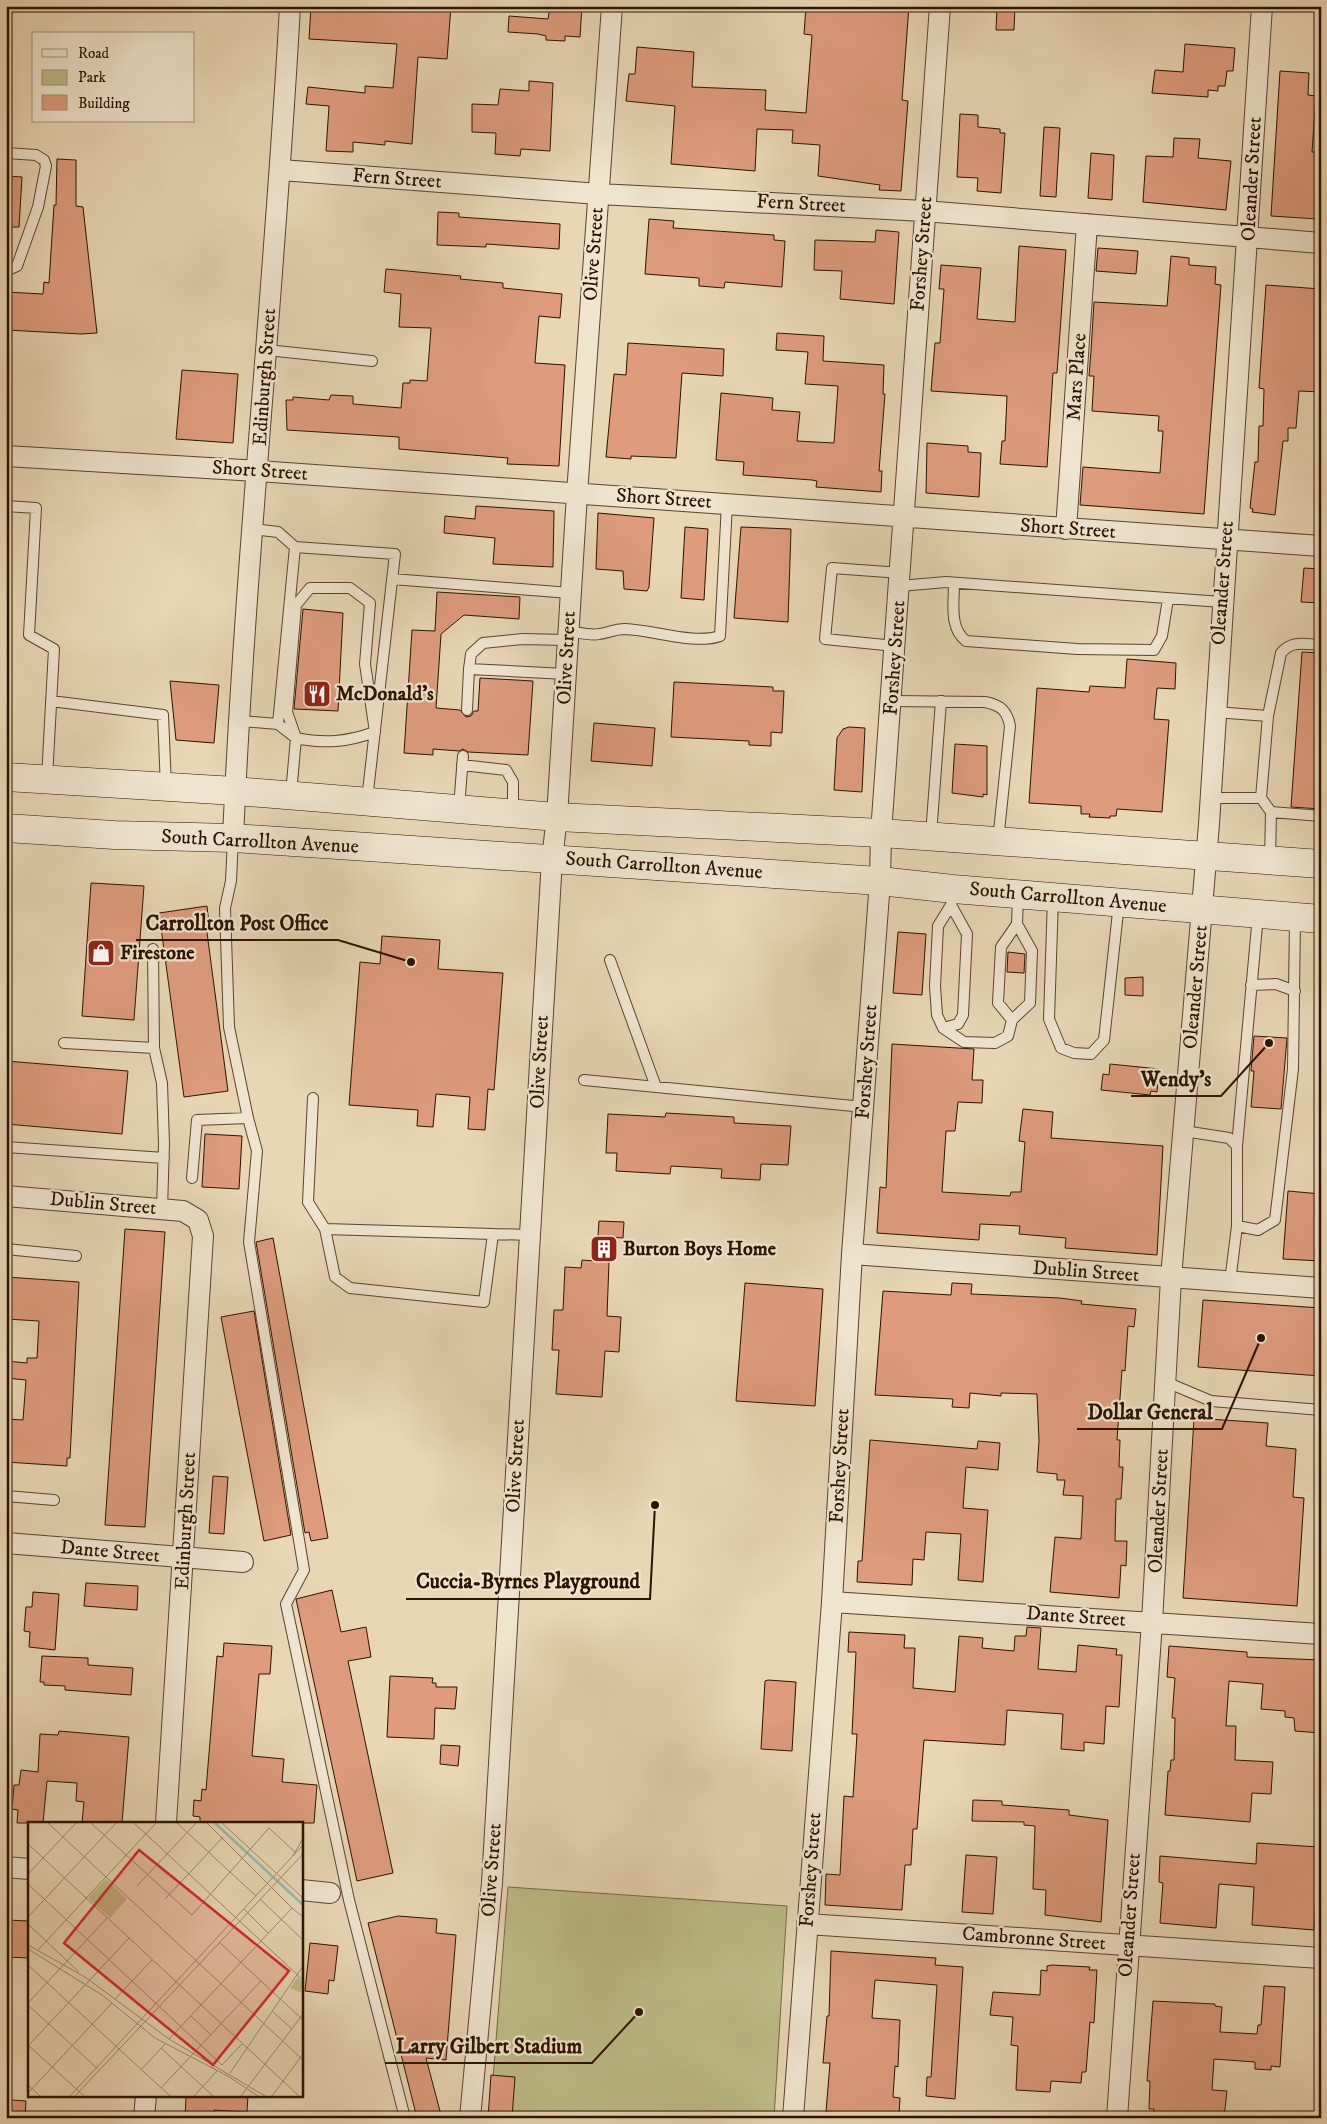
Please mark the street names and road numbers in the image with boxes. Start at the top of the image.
street label: Oleander Street [1236,116,1268,242]
street label: Fern Street [351,163,443,195]
street label: Fern Street [756,189,846,219]
street label: Forshey Street [906,196,938,312]
street label: Olive Street [578,206,610,302]
street label: Edinburgh Street [248,307,282,447]
street label: Mars Place [1061,332,1093,422]
street label: Short Street [211,455,309,487]
street label: Short Street [615,483,713,515]
street label: Short Street [1019,513,1117,545]
street label: Oleander Street [1206,520,1240,646]
street label: Forshey Street [879,600,911,716]
street label: Olive Street [552,611,582,705]
street label: South Carrollton Avenue [161,824,359,860]
street label: South Carrollton Avenue [564,847,764,885]
street label: South Carrollton Avenue [968,877,1168,919]
street label: Oleander Street [1178,924,1214,1050]
street label: Forshey Street [851,1004,883,1120]
street label: Olive Street [525,1015,555,1109]
street label: Dublin Street [49,1187,157,1221]
street label: Dublin Street [1032,1256,1140,1288]
street label: Forshey Street [825,1408,855,1524]
street label: Olive Street [501,1419,531,1513]
street label: Oleander Street [1143,1448,1175,1574]
street label: Edinburgh Street [170,1451,202,1591]
street label: Dante Street [59,1535,161,1569]
street label: Dante Street [1025,1601,1127,1633]
street label: Forshey Street [795,1812,827,1928]
street label: Olive Street [476,1822,508,1918]
street label: Oleander Street [1113,1852,1147,1978]
street label: Cambronne Street [961,1922,1107,1956]

